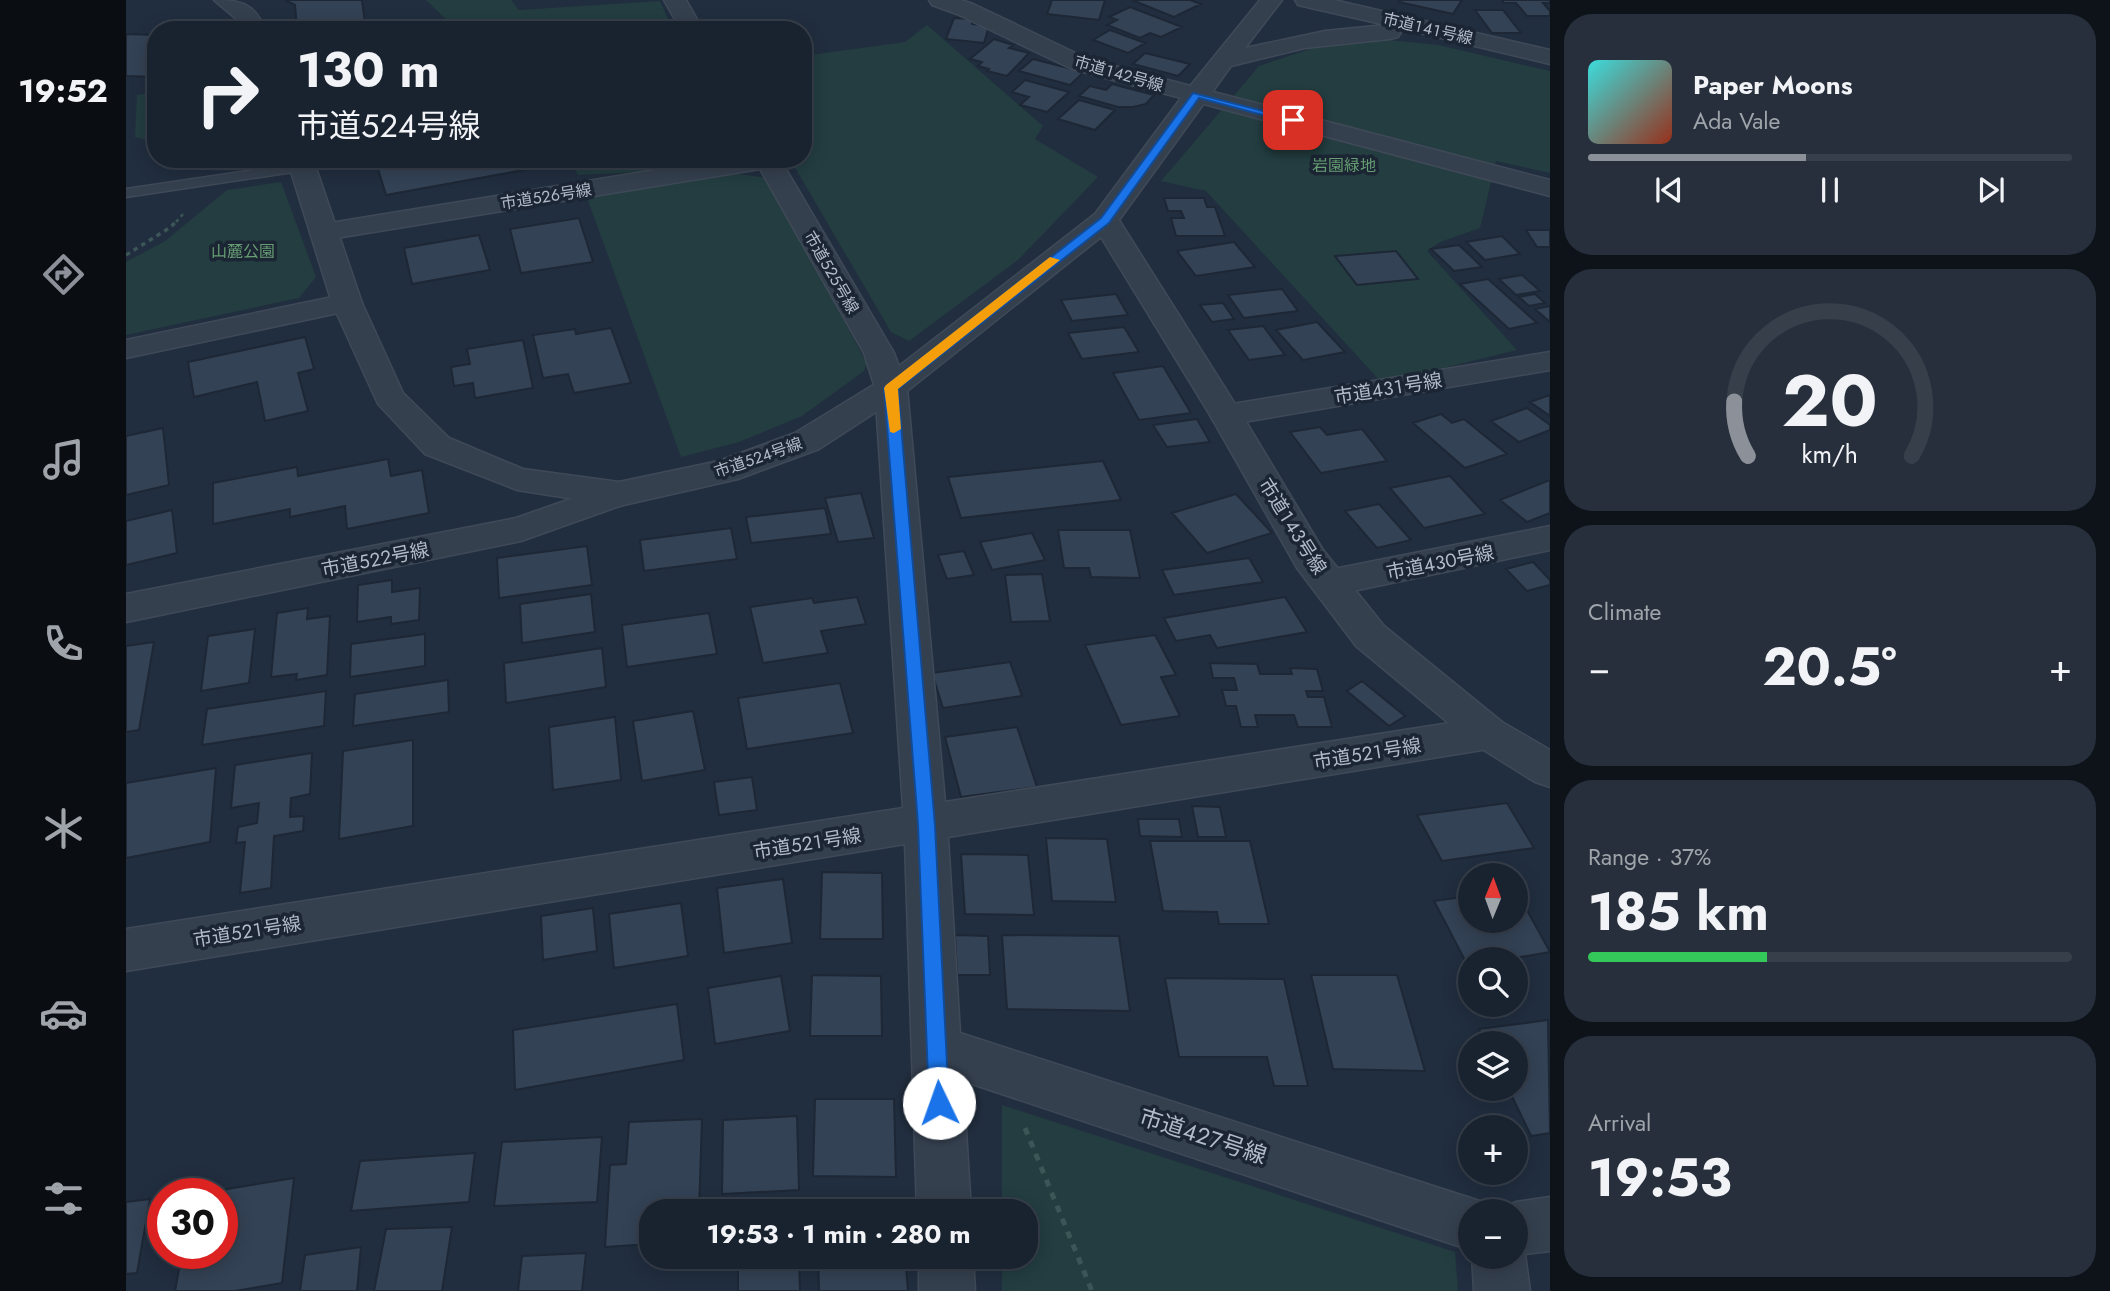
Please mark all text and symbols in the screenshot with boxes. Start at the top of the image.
street label: 市道１４１号線 [1381,7,1475,50]
text: 130 m [297,35,440,105]
icon: right [182,49,273,140]
street label: 市道１４２号線 [1072,50,1166,97]
text: Paper Moons [1693,66,1853,104]
text: 19:52 [18,68,108,114]
pin [1263,90,1323,150]
icon: arrive [1274,101,1312,139]
text: 市道５２４号線 [297,103,481,149]
text: Ada Vale [1693,104,1780,138]
park label: 岩園緑地 [1312,154,1376,177]
icon: previous [1650,171,1688,209]
icon: pause [1811,171,1849,209]
icon: next [1972,171,2010,209]
street label: 市道５２６号線 [499,178,593,215]
street label: 市道５２５号線 [799,227,864,318]
park label: 山麓公園 [211,240,275,263]
icon: directions [39,250,88,299]
text: 20 [1782,349,1878,454]
street label: 市道４３１号線 [1332,367,1444,410]
street label: 市道５２４号線 [711,432,805,483]
icon: music [39,435,88,484]
text: km/h [1802,436,1858,472]
street label: 市道１４３号線 [1252,473,1333,580]
street label: 市道５２２号線 [319,536,431,583]
street label: 市道４３０号線 [1384,539,1496,586]
text: Climate [1588,595,1661,629]
icon: phone [39,619,88,668]
text: 20.5° [1762,629,1897,705]
text: − [1588,640,1610,695]
text: + [2049,640,2072,695]
street label: 市道５２１号線 [1311,732,1423,775]
icon: climate [39,804,88,853]
street label: 市道５２１号線 [751,822,863,865]
text: Range · 37% [1588,840,1711,874]
north arrow [1458,863,1528,933]
map controls [1458,863,1528,1269]
text: 185 km [1588,874,1769,950]
street label: 市道５２１号線 [191,910,303,953]
button: search [1458,947,1528,1017]
icon: car [39,989,88,1038]
button: layers [1458,1031,1528,1101]
position arrow [902,1066,976,1140]
street label: 市道４２７号線 [1135,1099,1271,1173]
text: Arrival [1588,1106,1651,1140]
button: + [1458,1115,1528,1185]
text: 19:53 [1588,1140,1732,1216]
icon: filters [39,1174,88,1223]
speed limit sign: 30 [147,1178,238,1269]
button: − [1458,1199,1528,1269]
text: 19:53 · 1 min · 280 m [706,1215,971,1253]

